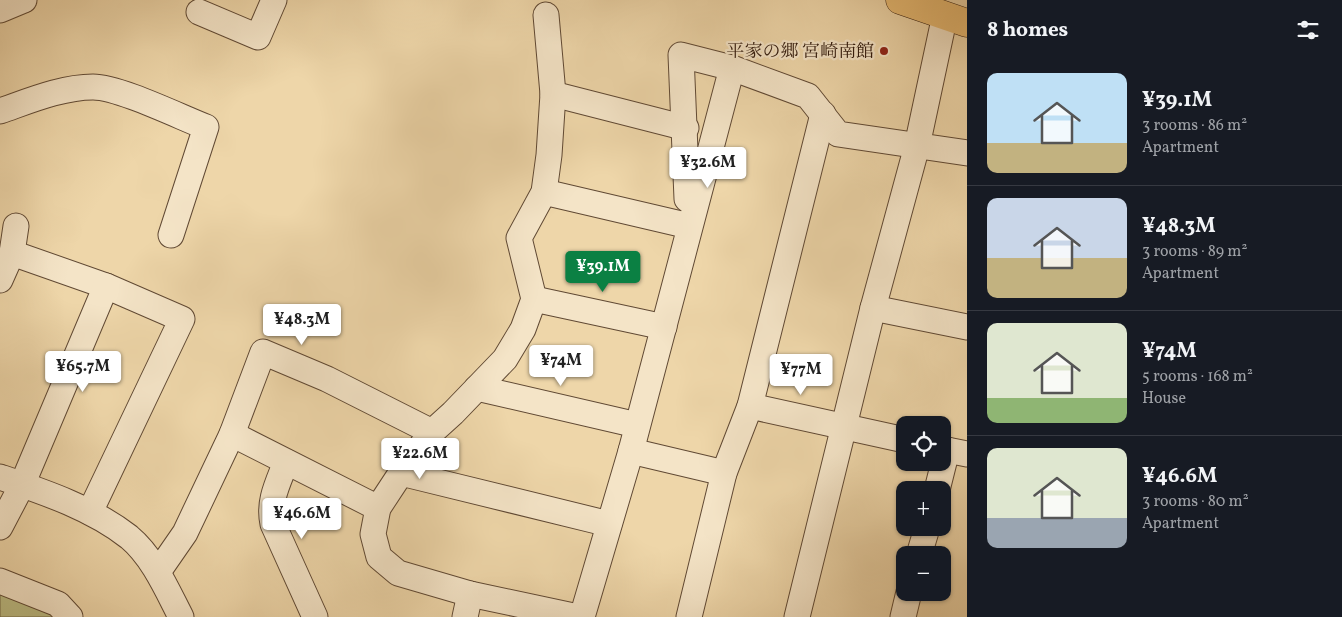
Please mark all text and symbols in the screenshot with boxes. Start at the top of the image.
text: 8 homes [987,16,1068,45]
icon: filters [1294,16,1322,44]
place label: 平家の郷 宮崎南館 [726,40,874,65]
marker: 平家の郷 宮崎南館 [878,45,890,57]
text: ¥39.1M [1142,86,1212,115]
icon: home [1027,93,1087,153]
text: 3 rooms · 86 m² [1142,115,1247,137]
text: Apartment [1142,137,1219,159]
pin: ¥32.6M [667,146,749,189]
text: ¥32.6M [680,152,736,174]
text: ¥48.3M [1142,212,1215,241]
icon: home [1027,218,1087,278]
text: 3 rooms · 89 m² [1142,241,1247,263]
pin: ¥39.1M [562,250,644,293]
text: ¥39.1M [576,256,630,278]
text: Apartment [1142,263,1219,285]
pin: ¥48.3M [261,304,343,346]
text: ¥48.3M [274,309,330,331]
text: ¥74M [1142,337,1197,366]
icon: home [1027,343,1087,403]
pin: ¥74M [531,344,591,387]
pin: ¥65.7M [42,350,124,393]
text: ¥74M [540,350,582,372]
pin: ¥77M [771,354,831,396]
text: ¥65.7M [56,356,110,378]
text: ¥77M [781,359,821,381]
text: 5 rooms · 168 m² [1142,366,1253,388]
text: House [1142,388,1186,410]
map controls [896,416,951,601]
button: locate [896,416,951,471]
pin: ¥22.6M [379,438,461,480]
text: ¥22.6M [392,443,448,465]
text: ¥46.6M [1142,462,1217,491]
icon: home [1027,468,1087,528]
button: + [896,481,951,536]
text: 3 rooms · 80 m² [1142,491,1249,513]
pin: ¥46.6M [261,498,343,540]
text: ¥46.6M [273,503,331,525]
text: Apartment [1142,513,1219,535]
button: − [896,546,951,601]

